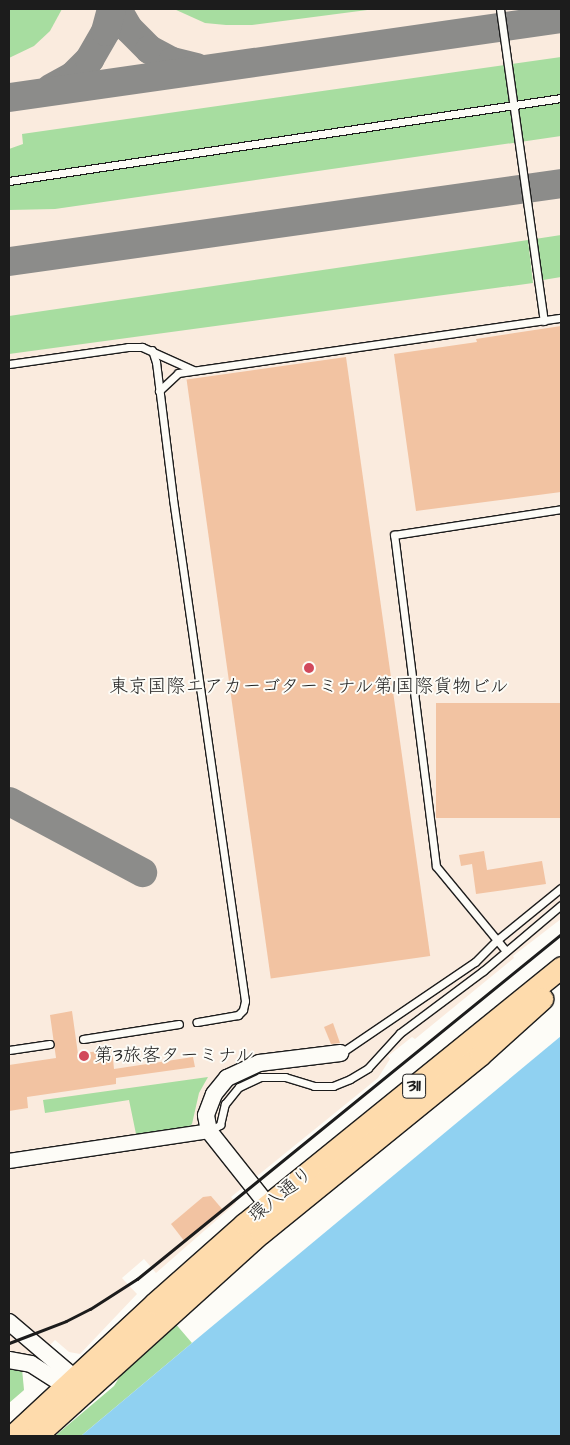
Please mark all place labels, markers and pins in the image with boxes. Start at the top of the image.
marker: 東京国際エアカーゴターミナル第1国際貨物ビル [303,662,315,674]
place label: 東京国際エアカーゴターミナル第1国際貨物ビル [108,676,510,698]
place label: 第3旅客ターミナル [94,1045,256,1067]
marker: 第3旅客ターミナル [78,1050,90,1062]

